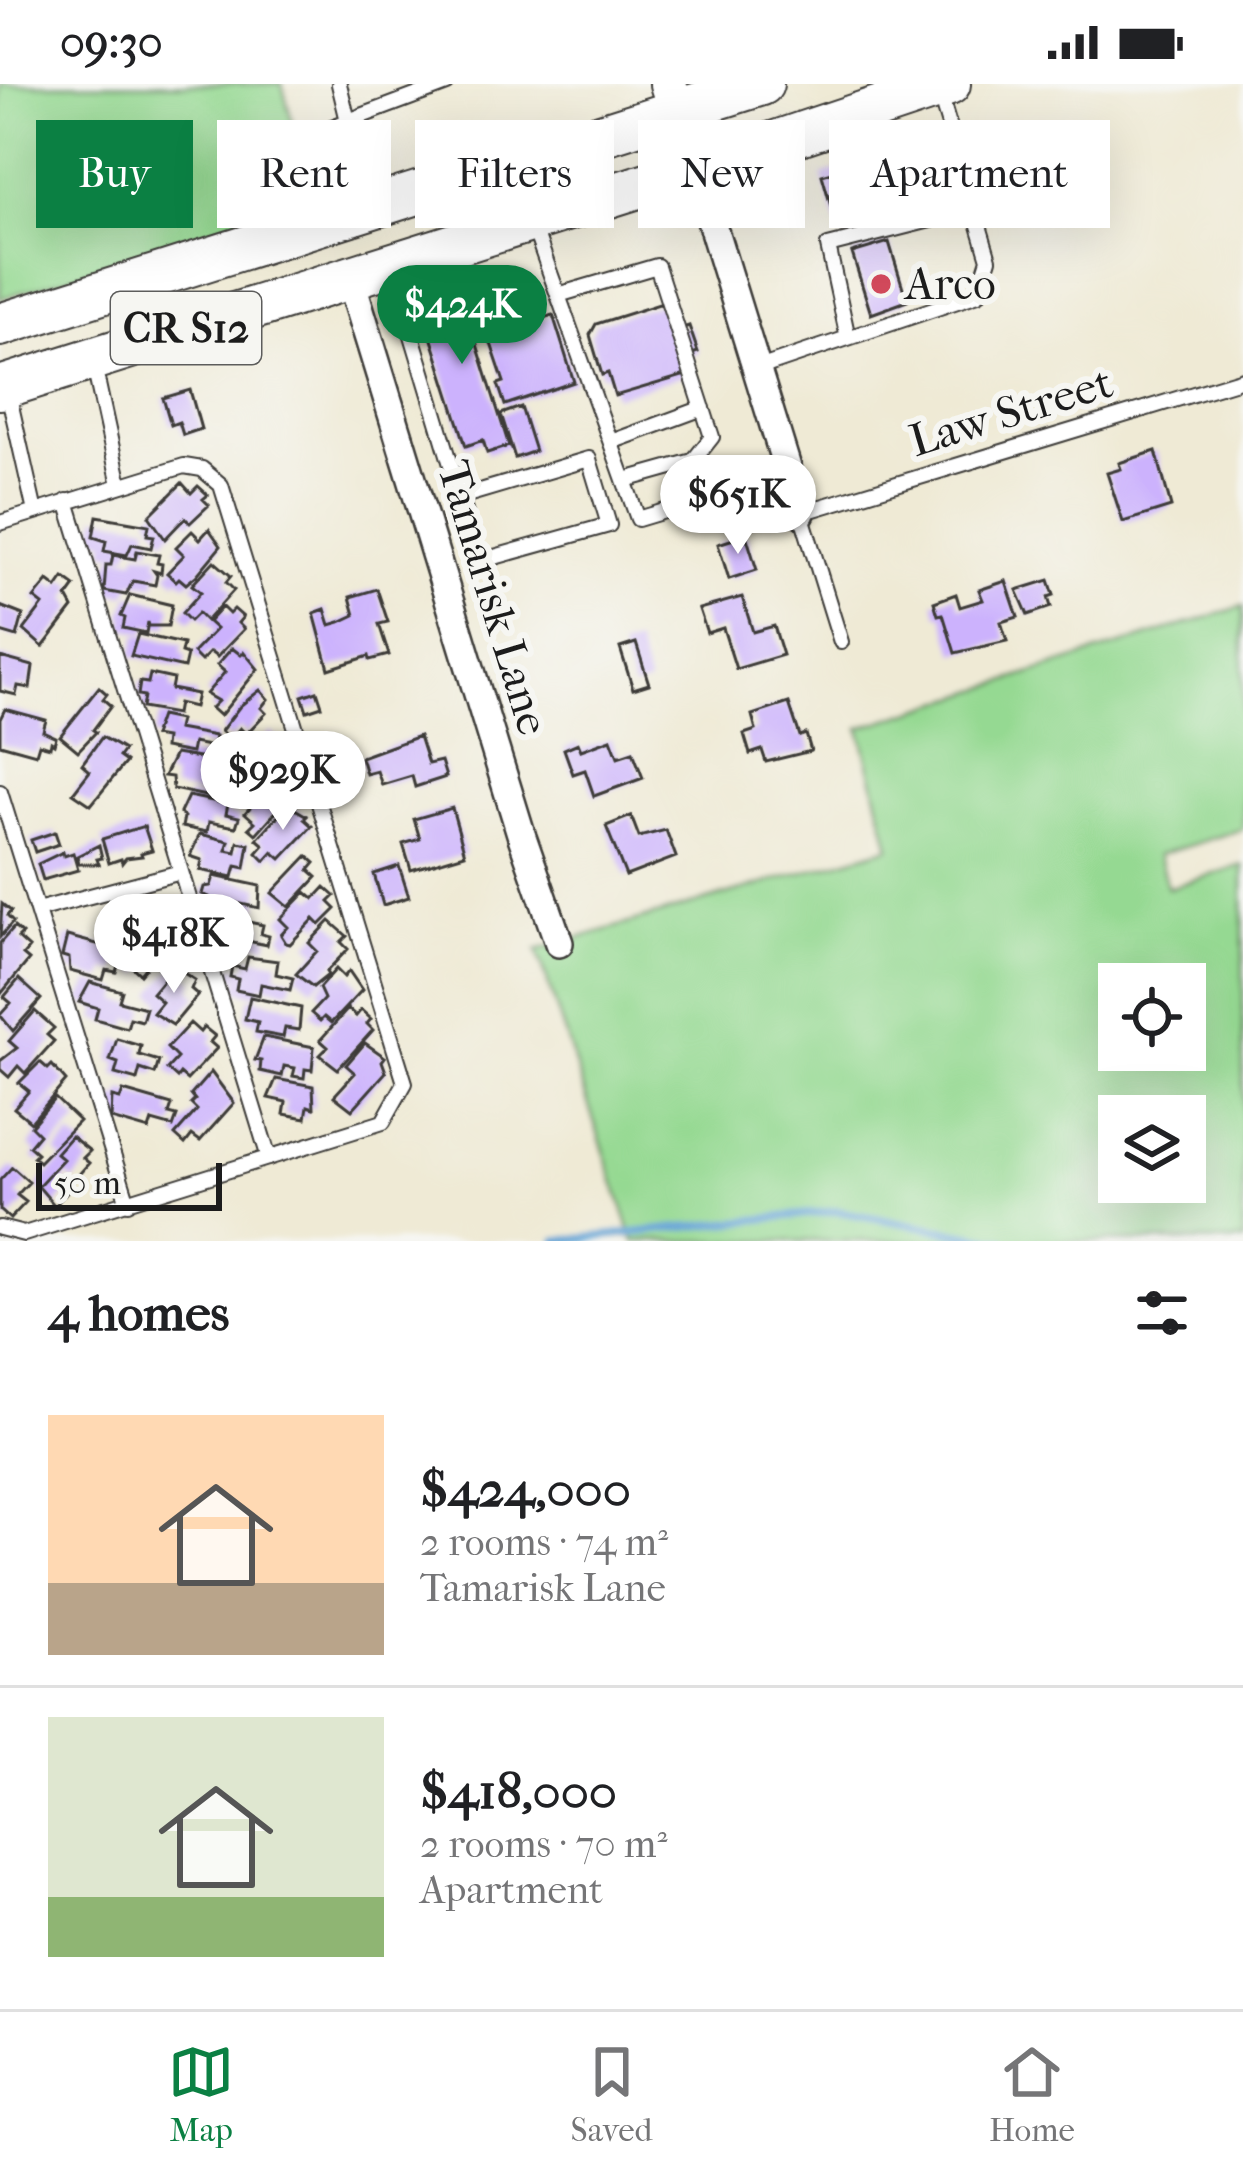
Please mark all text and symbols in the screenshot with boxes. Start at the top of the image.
text: 09:30 [60,16,163,69]
chip: Buy [36,120,193,228]
chip: Rent [217,120,391,228]
chip: Filters [415,120,614,228]
chip: New [638,120,805,228]
chip: Apartment [829,120,1110,228]
place label: Arco [903,258,996,311]
pin: $424K [378,265,546,367]
marker: Arco [868,271,894,297]
text: $424K [404,281,520,327]
road number: CR S12 [111,292,261,364]
street label: Law Street [903,356,1119,468]
street label: Tamarisk Lane [426,455,560,741]
pin: $651K [654,455,822,557]
text: $651K [687,471,789,517]
pin: $929K [199,731,367,833]
text: $929K [228,747,338,793]
pin: $418K [90,894,258,996]
text: $418K [121,910,227,956]
map controls [1098,963,1206,1203]
button: locate [1098,963,1206,1071]
button: layers [1098,1095,1206,1203]
scale bar [36,1157,222,1210]
text: 50 m [54,1164,121,1203]
icon: filters [1129,1280,1195,1346]
text: 4 homes [48,1283,229,1343]
text: $424,000 [420,1459,631,1519]
icon: home [144,1463,288,1607]
text: 2 rooms · 74 m² [420,1519,668,1565]
text: Tamarisk Lane [420,1565,666,1611]
text: $418,000 [420,1761,617,1821]
icon: home [144,1765,288,1909]
text: 2 rooms · 70 m² [420,1821,668,1867]
text: Apartment [420,1867,603,1913]
tab: Map [168,2039,234,2150]
tab: Saved [571,2039,652,2150]
tab: Home [989,2039,1075,2150]

